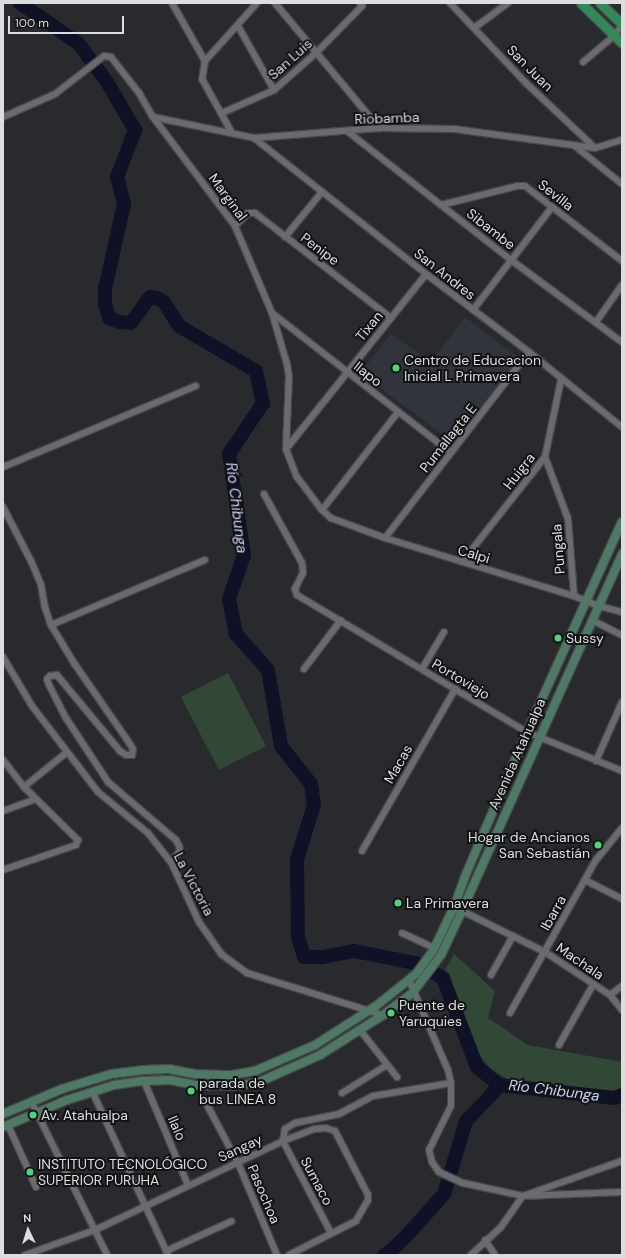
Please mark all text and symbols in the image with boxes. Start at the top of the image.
scale bar [10,8,126,34]
text: 100 m [15,15,49,31]
street label: San Luis [265,35,315,83]
street label: San Juan [503,41,557,95]
street label: Riobamba [354,108,420,128]
street label: Marginal [205,170,251,224]
street label: Sevilla [535,176,577,214]
street label: Sibambe [463,205,519,253]
street label: Penipe [297,229,343,269]
street label: San Andres [411,245,479,303]
street label: Tixan [352,308,386,344]
place label: Centro de Educacion Inicial L Primavera [404,352,541,384]
street label: Ilapo [351,358,385,390]
marker: Centro de Educacion Inicial L Primavera [391,363,401,373]
street label: Pumallagta E [416,400,480,476]
street label: Huigra [500,449,538,493]
water label: Río Chibunga [221,461,251,555]
street label: Pungala [548,523,568,575]
street label: Calpi [456,541,492,567]
place label: Sussy [566,630,604,646]
marker: Sussy [553,633,563,643]
street label: Portoviejo [429,655,493,703]
street label: Avenida Atahualpa [485,696,549,812]
street label: Macas [380,742,416,786]
place label: Hogar de Ancianos San Sebastián [468,829,590,862]
marker: Hogar de Ancianos San Sebastián [593,840,603,850]
street label: La Victoria [170,850,218,918]
street label: Ibarra [537,892,569,934]
place label: La Primavera [406,895,489,911]
marker: La Primavera [393,898,403,908]
street label: Machala [553,939,607,983]
place label: Puente de Yaruquies [399,997,465,1030]
marker: Puente de Yaruquies [386,1008,396,1018]
place label: parada de bus LINEA 8 [199,1075,276,1108]
water label: Río Chibunga [507,1076,601,1106]
marker: parada de bus LINEA 8 [186,1086,196,1096]
place label: Av. Atahualpa [41,1107,128,1123]
marker: Av. Atahualpa [28,1110,38,1120]
street label: Ilalo [164,1113,190,1143]
street label: Sangay [215,1131,265,1165]
street label: Sumaco [297,1154,337,1208]
place label: INSTITUTO TECNOLÓGICO SUPERIOR PURUHA [38,1156,207,1188]
street label: Pasochoa [244,1162,284,1226]
marker: INSTITUTO TECNOLÓGICO SUPERIOR PURUHA [25,1167,35,1177]
north arrow [8,1210,48,1250]
text: N [23,1211,32,1225]

